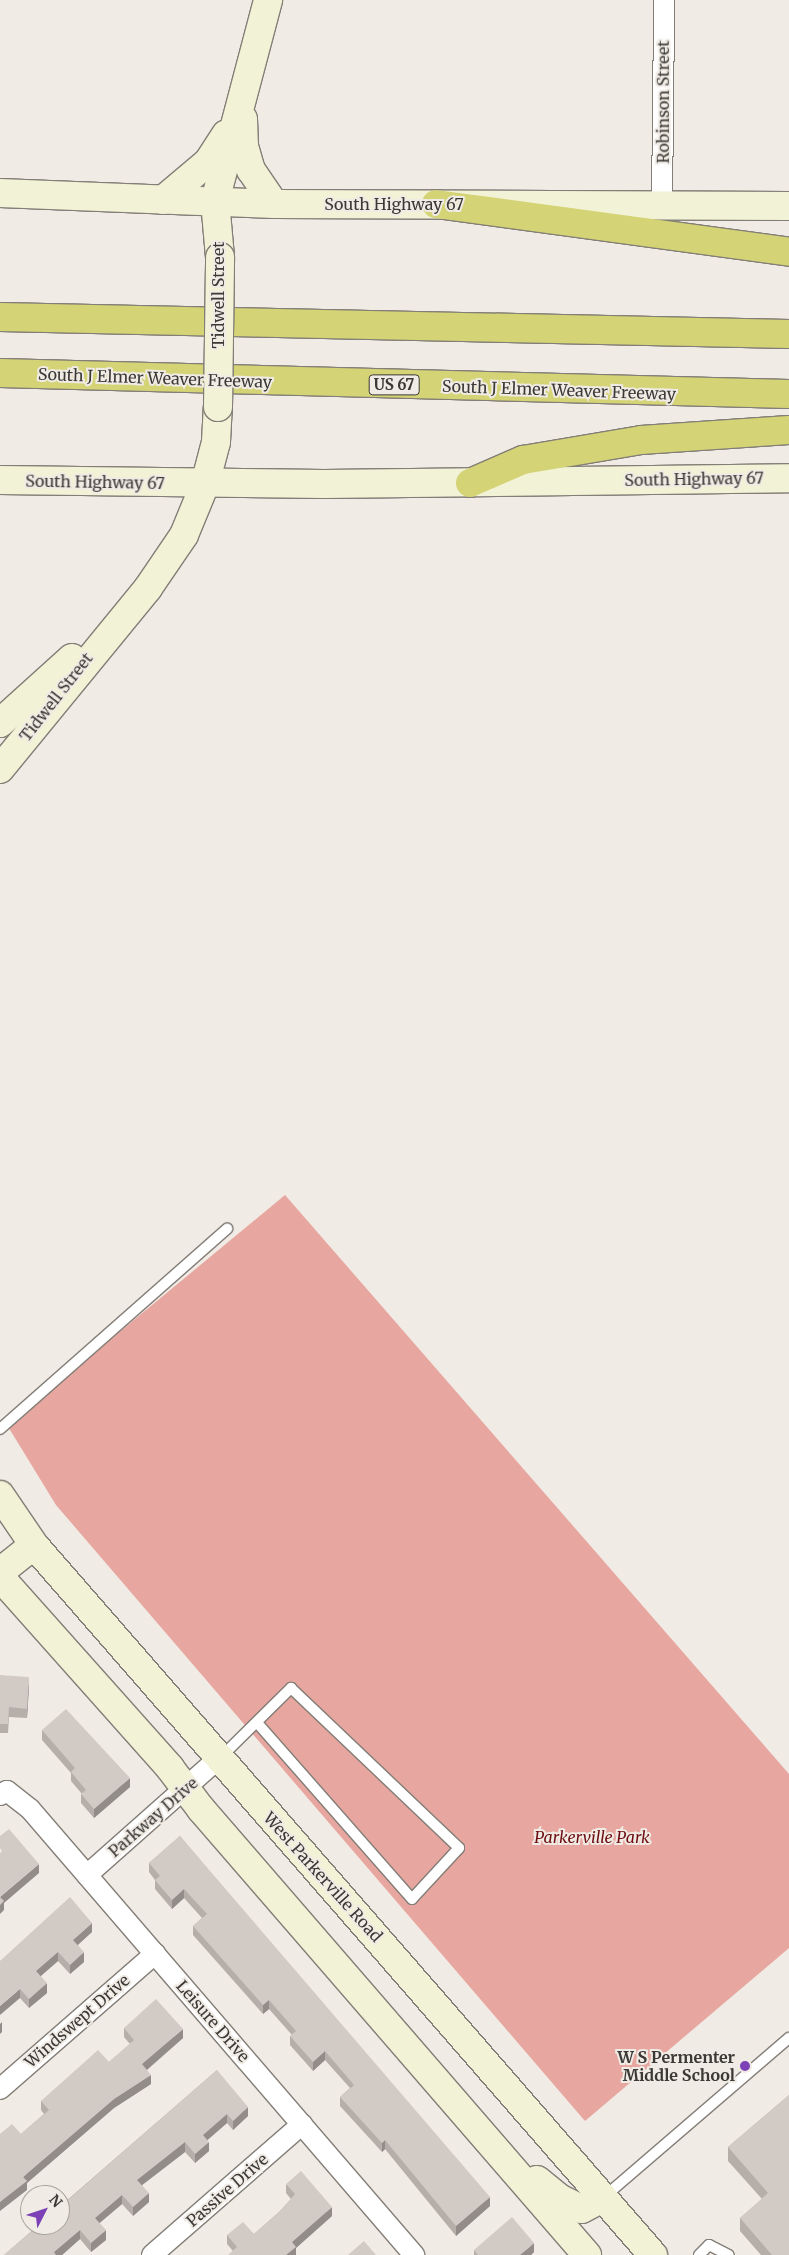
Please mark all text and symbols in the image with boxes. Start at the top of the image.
street label: Robinson Street [653,40,673,164]
street label: South Highway 67 [324,194,464,214]
street label: Tidwell Street [208,241,228,349]
street label: South J Elmer Weaver Freeway [38,364,272,392]
road number: US 67 [368,372,420,398]
street label: South J Elmer Weaver Freeway [442,376,676,404]
street label: South Highway 67 [624,468,764,490]
street label: South Highway 67 [25,471,165,493]
street label: Tidwell Street [15,649,97,745]
street label: Parkway Drive [104,1773,202,1861]
street label: West Parkerville Road [260,1808,386,1946]
park label: Parkerville Park [534,1827,650,1847]
street label: Windswept Drive [21,1970,133,2072]
street label: Leisure Drive [172,1976,254,2066]
place label: W S Permenter Middle School [618,2047,735,2085]
marker: W S Permenter Middle School [739,2060,751,2072]
street label: Passive Drive [182,2149,272,2231]
north arrow [20,2185,70,2235]
text: N [45,2191,66,2211]

